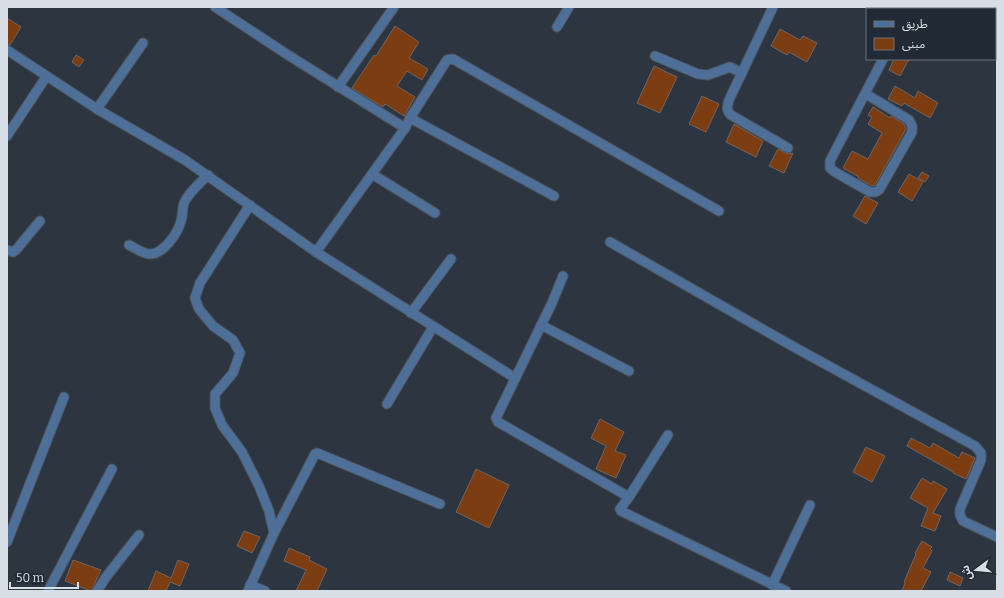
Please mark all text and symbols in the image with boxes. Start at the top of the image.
legend [866,8,996,60]
text: طريق [902,17,928,32]
text: مبنى [902,37,925,51]
north arrow [956,550,996,590]
scale bar [10,564,78,590]
text: ش [959,564,975,582]
text: 50 m [16,571,45,585]

